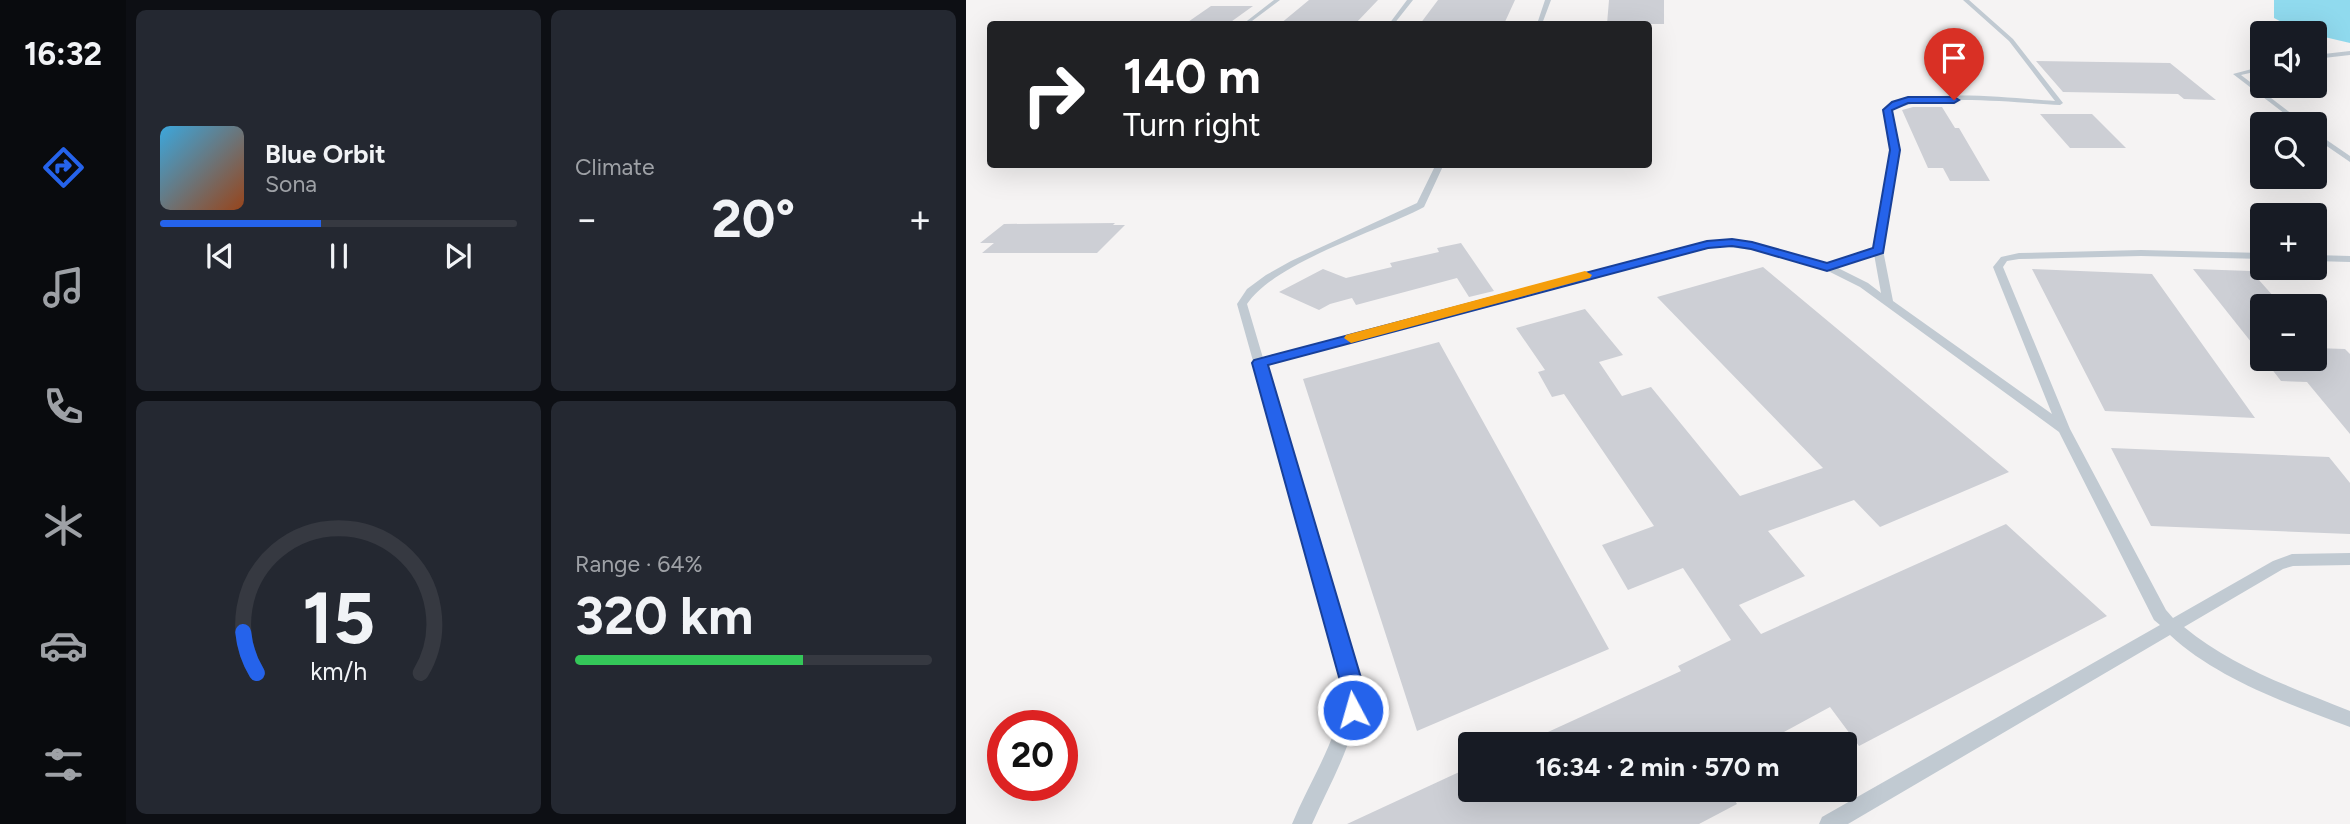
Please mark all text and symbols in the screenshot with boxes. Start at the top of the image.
map controls [2250,21,2327,371]
button: sound [2250,21,2327,98]
pin [1924,28,1984,100]
text: 16:32 [24,35,102,73]
icon: arrive [1935,39,1973,77]
text: 140 m [1123,46,1261,105]
icon: right [1008,49,1099,140]
text: Turn right [1123,106,1261,144]
button: search [2250,112,2327,189]
text: Blue Orbit [265,138,386,170]
icon: directions [39,143,88,192]
text: Climate [575,153,654,181]
text: Sona [265,170,317,198]
text: 20° [712,188,795,250]
text: − [575,196,599,242]
text: + [908,196,932,242]
button: + [2250,203,2327,280]
icon: previous [201,237,239,275]
icon: pause [320,237,358,275]
icon: next [439,237,477,275]
icon: music [39,263,88,312]
button: − [2250,294,2327,371]
icon: phone [39,382,88,431]
icon: climate [39,501,88,550]
text: Range · 64% [575,550,703,578]
text: 15 [302,575,375,662]
text: 320 km [575,585,753,647]
icon: car [39,621,88,670]
text: km/h [310,656,367,686]
position arrow [1316,673,1390,747]
speed limit sign: 20 [987,710,1078,801]
icon: filters [39,740,88,789]
text: 16:34 · 2 min · 570 m [1536,751,1779,783]

